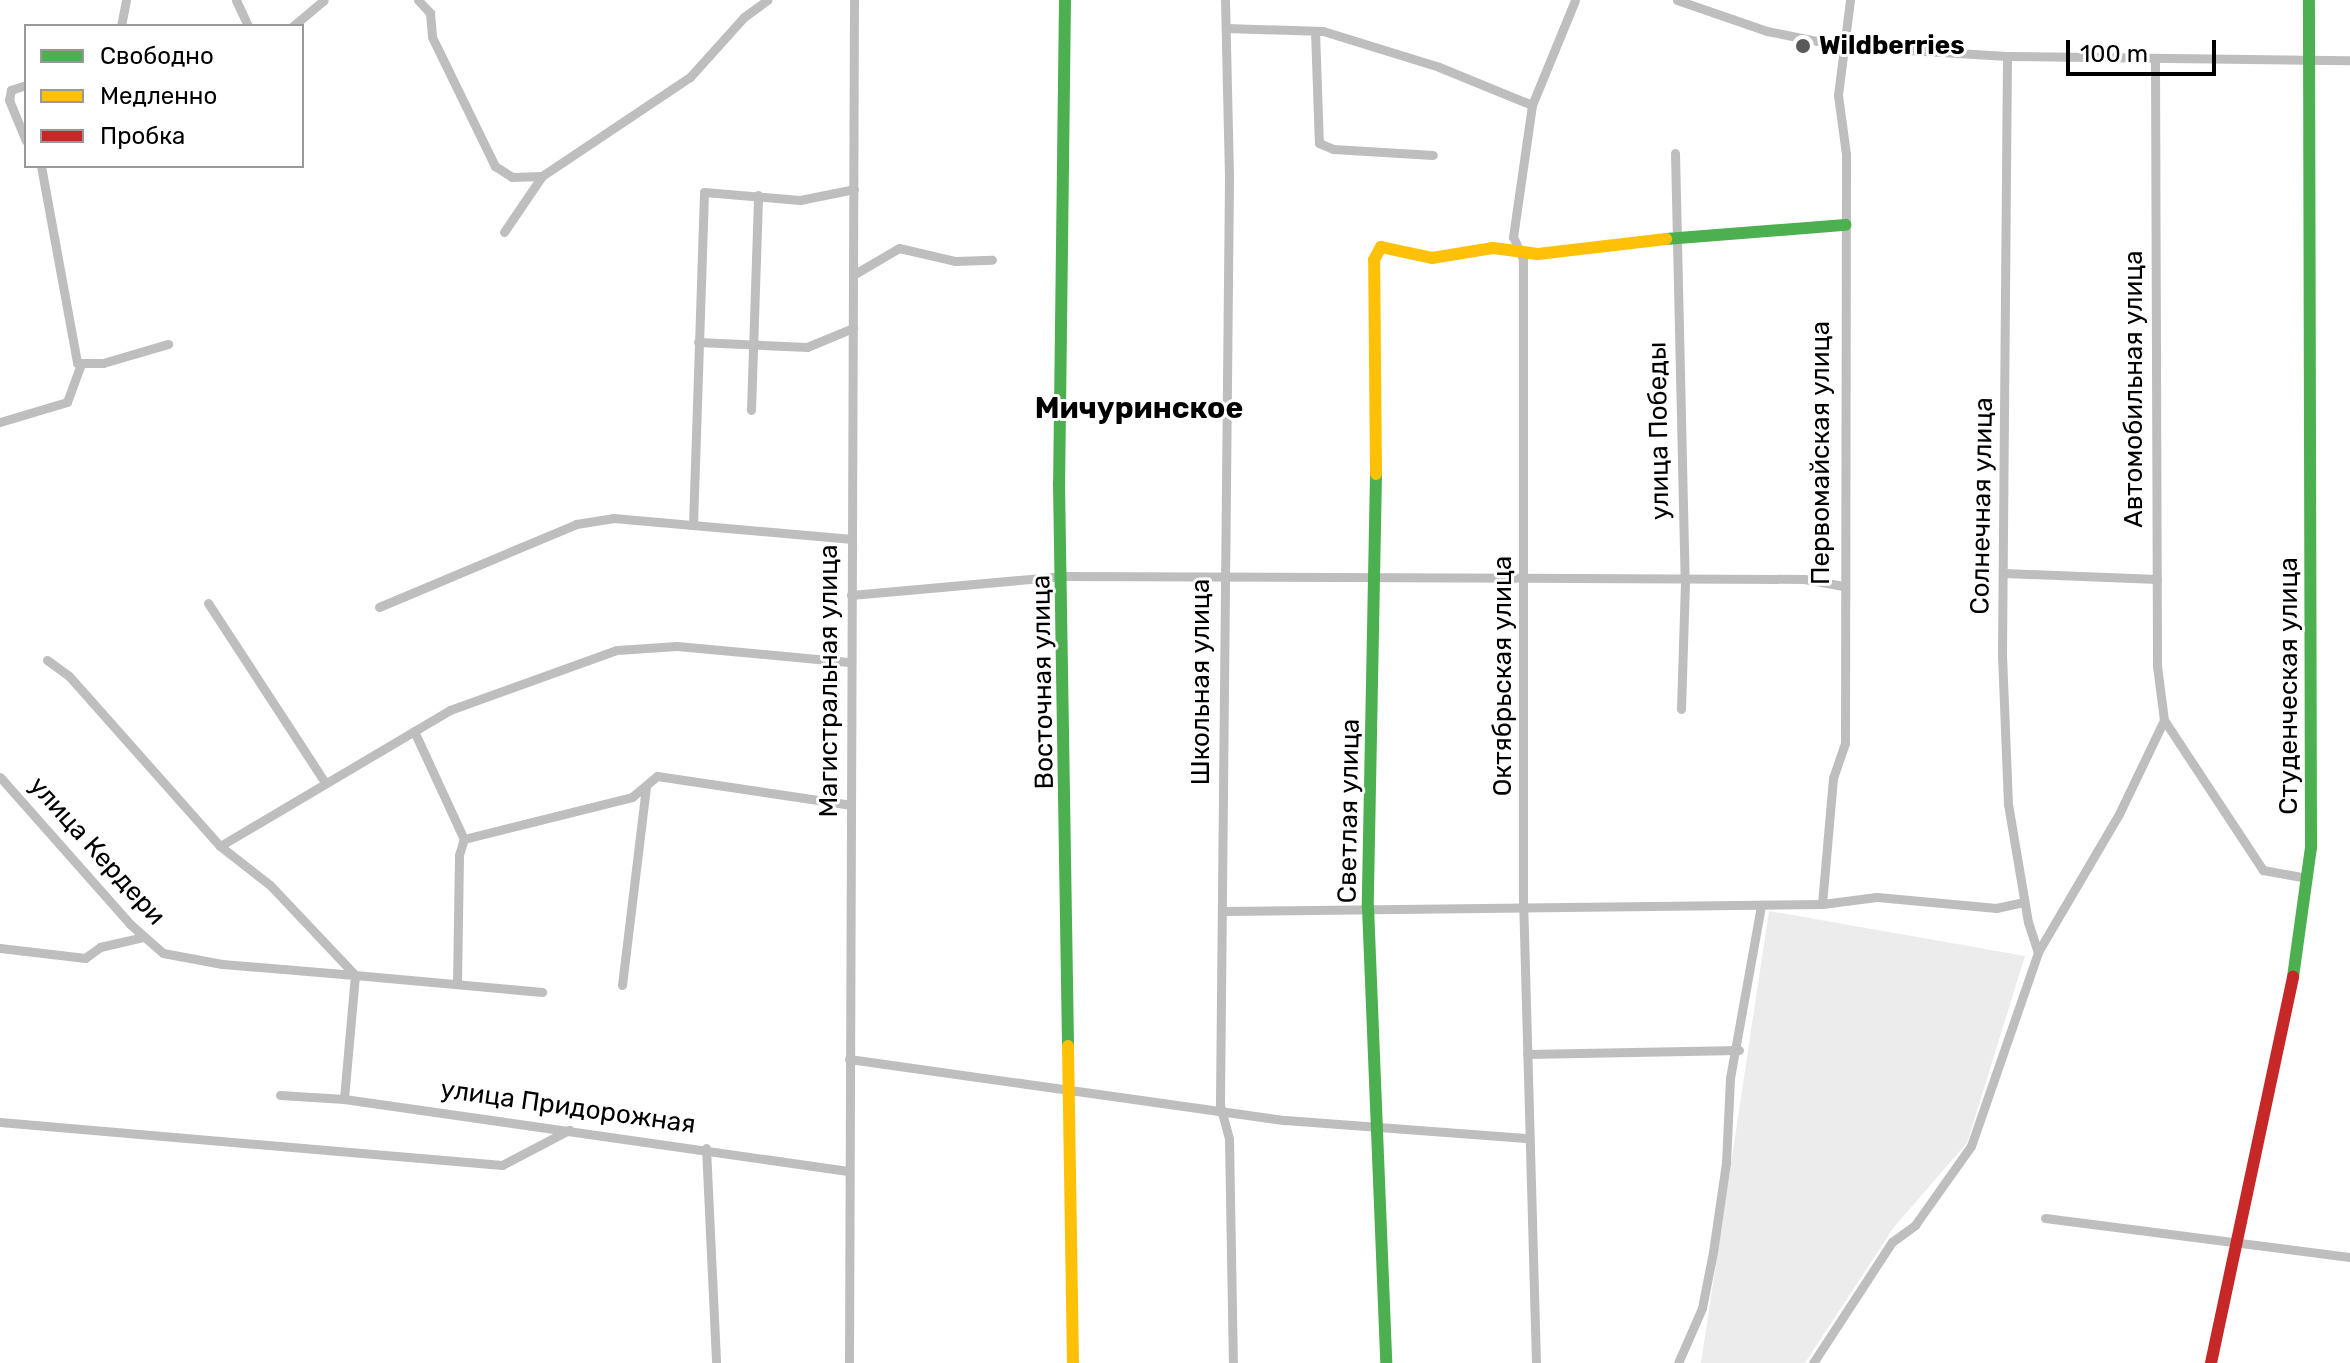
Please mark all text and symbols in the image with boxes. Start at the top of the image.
legend [24,24,304,168]
scale bar [2070,24,2220,74]
place label: Wildberries [1819,30,1965,62]
marker: Wildberries [1794,37,1812,55]
text: 100 m [2080,40,2148,68]
text: Свободно [100,42,214,70]
text: Медленно [100,82,217,110]
text: Пробка [100,122,185,150]
street label: Автомобильная улица [2118,250,2150,528]
street label: Первомайская улица [1805,321,1837,585]
street label: улица Победы [1642,342,1676,520]
district label: Мичуринское [1035,390,1243,426]
street label: Солнечная улица [1965,397,1999,615]
street label: Магистральная улица [813,544,845,818]
street label: Октябрьская улица [1487,556,1519,796]
street label: Студенческая улица [2273,557,2305,815]
street label: Восточная улица [1026,574,1060,790]
street label: Школьная улица [1185,579,1217,785]
street label: Светлая улица [1332,718,1366,904]
street label: улица Кердери [22,770,172,932]
street label: улица Придорожная [439,1074,697,1140]

